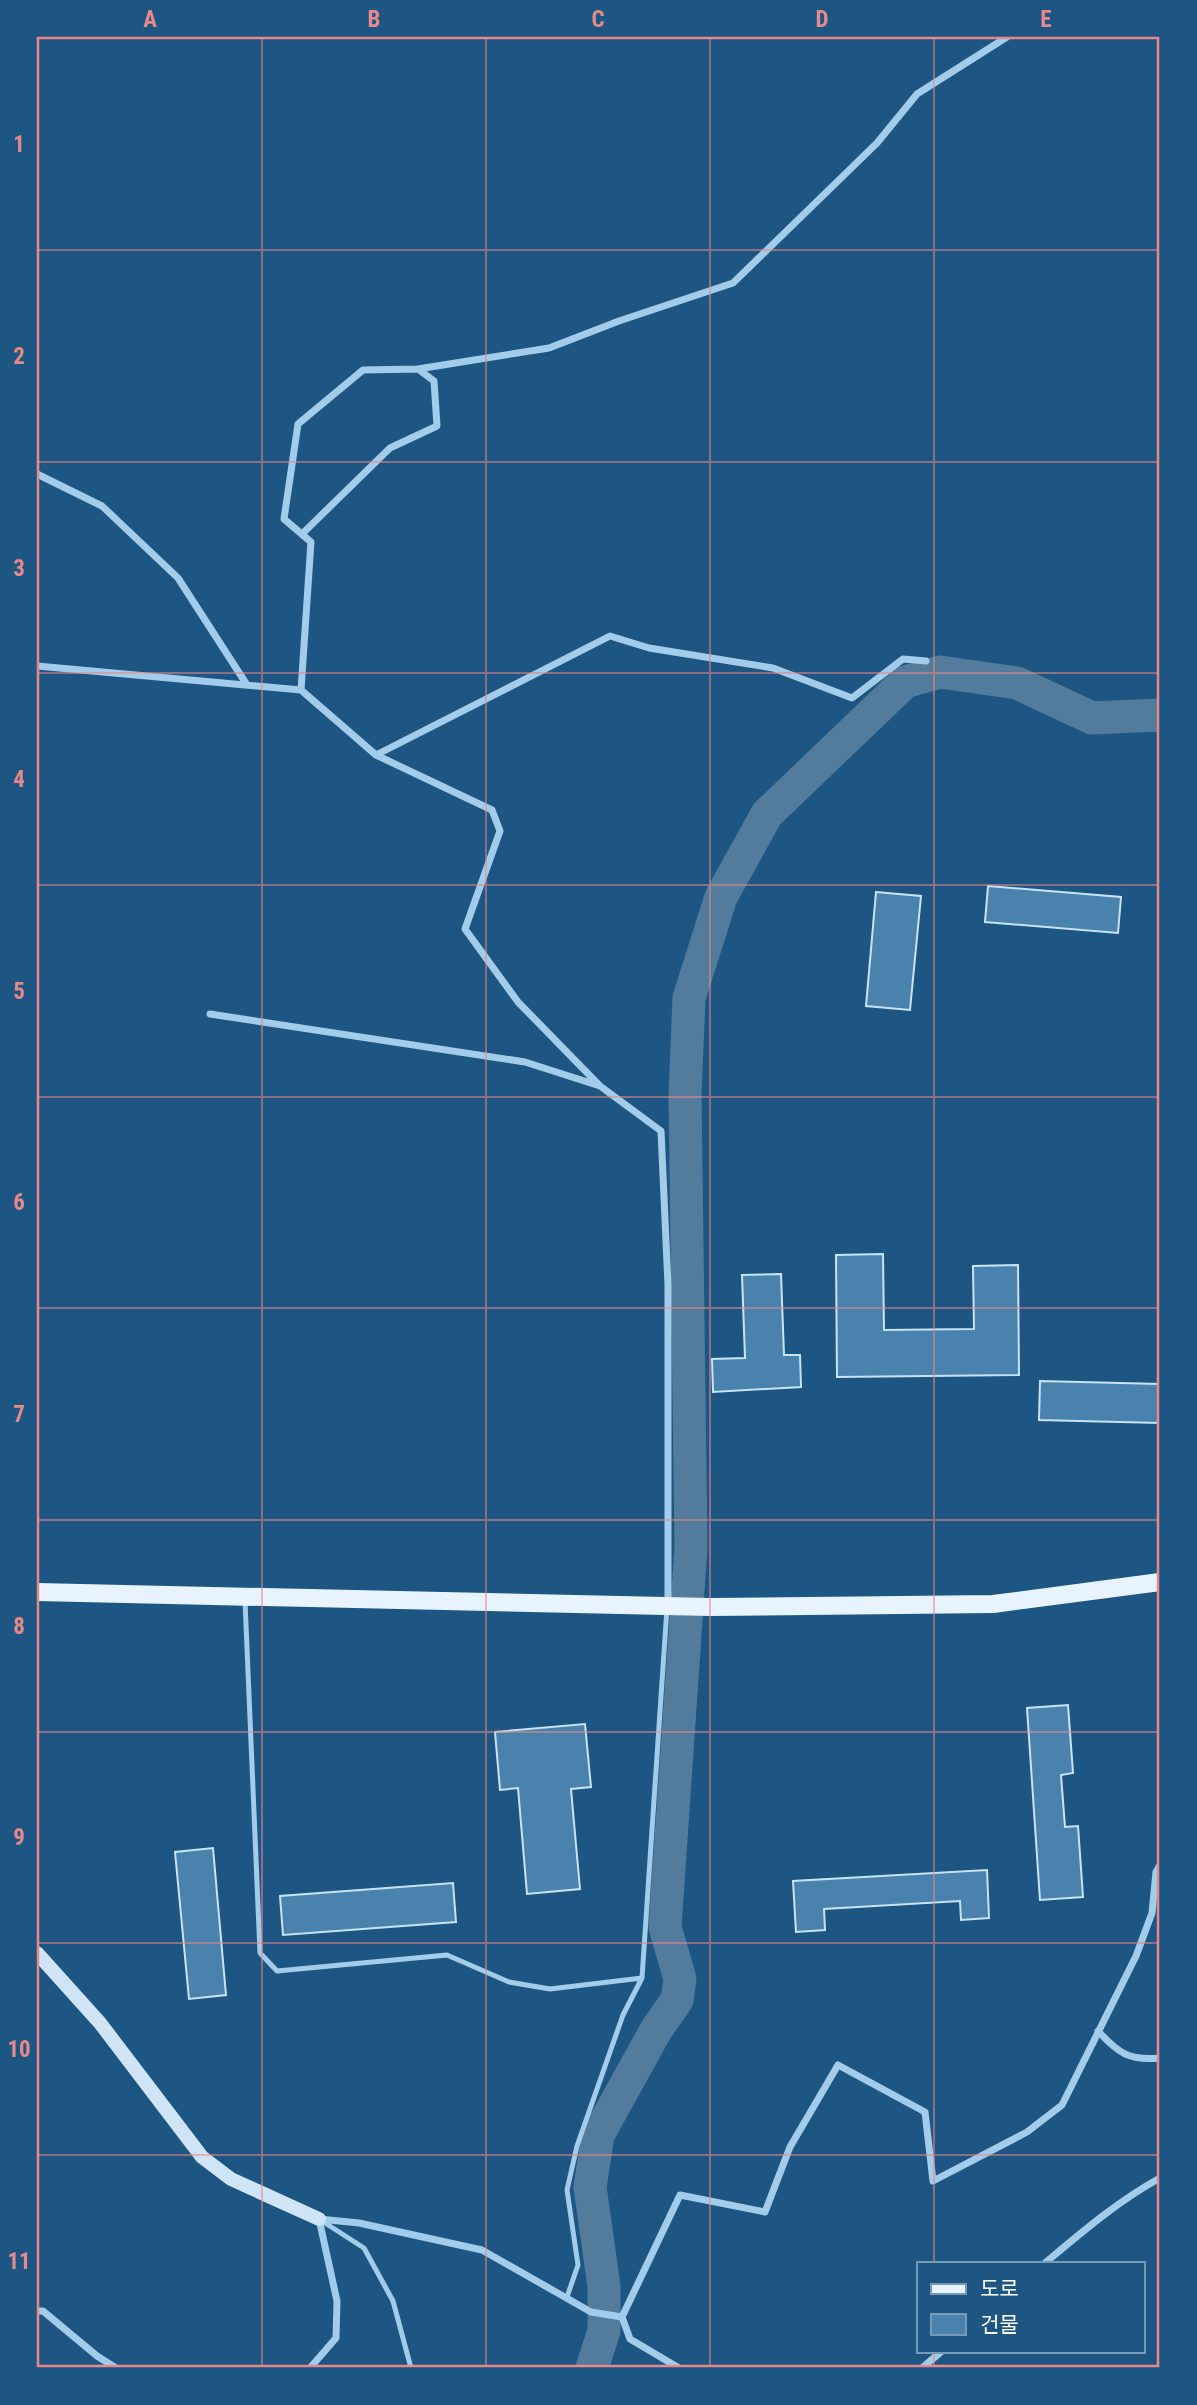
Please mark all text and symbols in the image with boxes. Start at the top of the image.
text: A [143,6,157,33]
text: B [368,6,380,33]
text: C [591,6,605,33]
text: D [816,6,829,33]
text: E [1040,6,1052,33]
text: 1 [13,131,25,158]
text: 2 [13,343,25,370]
text: 3 [13,555,25,582]
text: 4 [13,766,25,793]
text: 5 [13,978,25,1005]
text: 6 [13,1189,25,1216]
text: 7 [13,1401,25,1428]
text: 8 [13,1613,25,1640]
text: 9 [13,1824,25,1851]
text: 10 [7,2036,31,2063]
text: 11 [7,2248,31,2275]
legend [917,2262,1144,2352]
text: 도로 [980,2277,1019,2301]
text: 건물 [980,2313,1019,2337]

